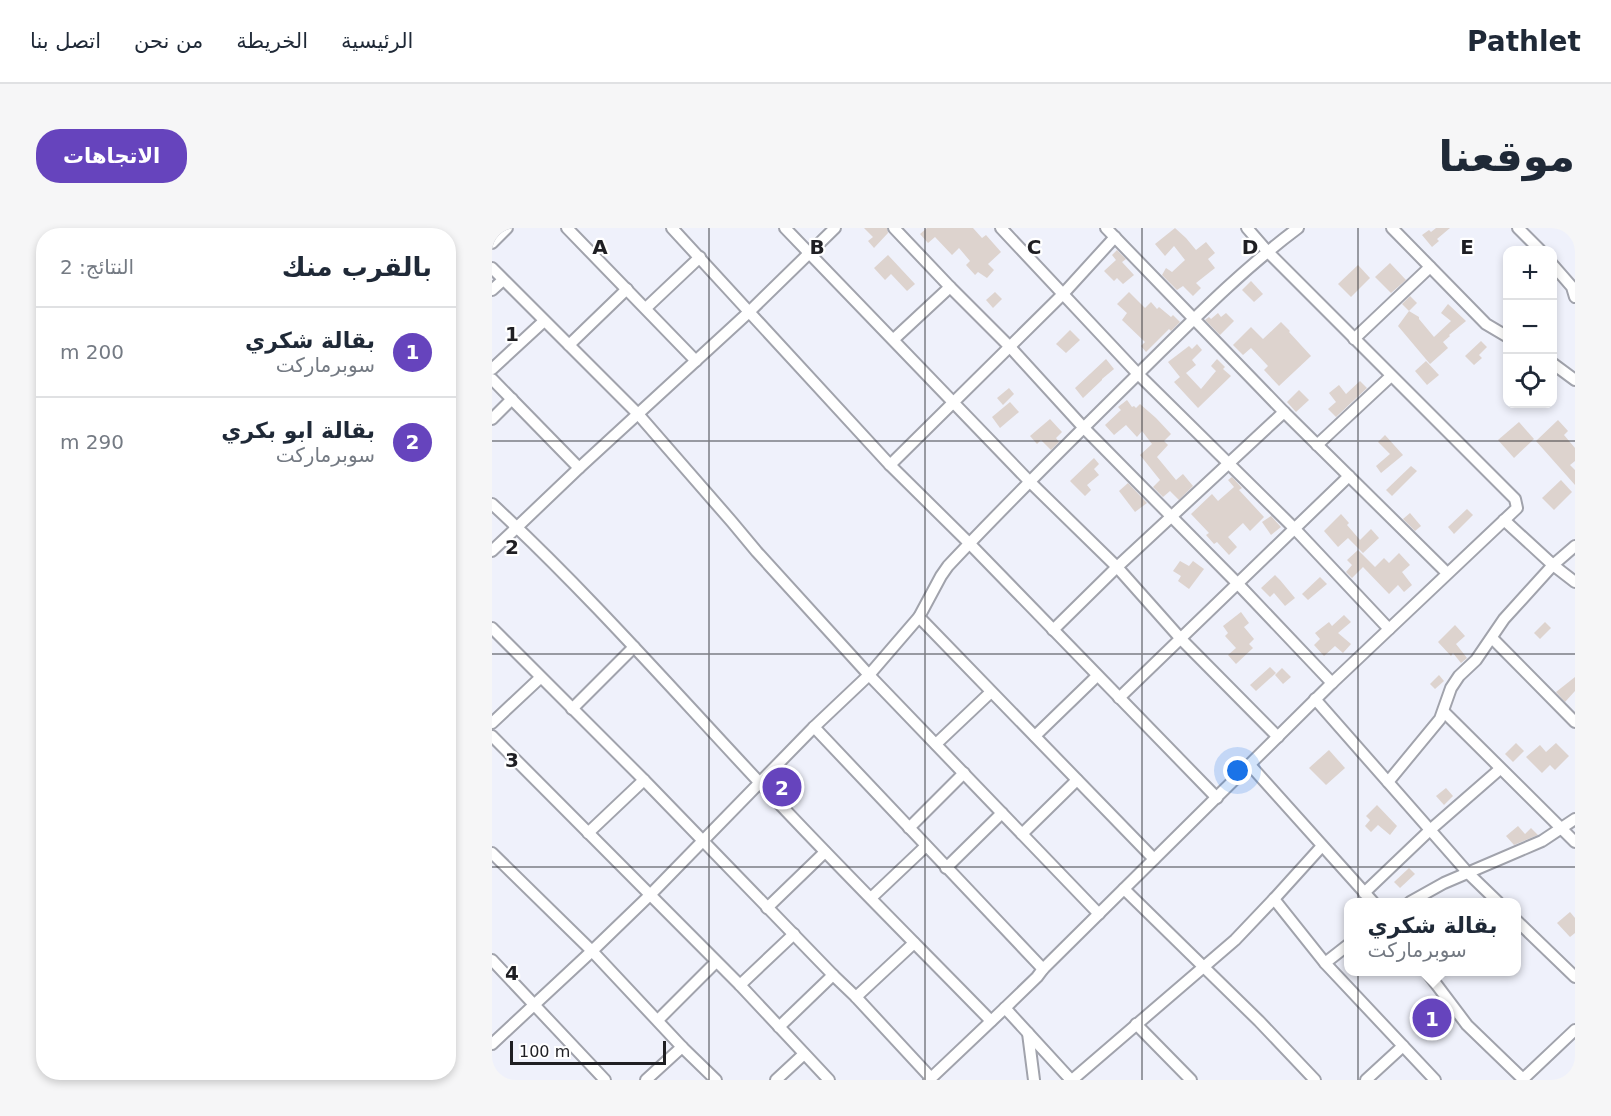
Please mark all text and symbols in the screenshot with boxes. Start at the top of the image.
text: Pathlet [1467,25,1581,58]
text: اتصل بنا [30,29,101,53]
text: من نحن [134,29,203,53]
text: الخريطة [236,29,308,53]
text: الرئيسية [341,29,413,53]
button: الاتجاهات [36,129,187,183]
text: موقعنا [1439,132,1575,181]
text: A [592,235,608,259]
text: B [809,235,825,259]
text: C [1027,235,1041,259]
text: D [1242,235,1258,259]
text: E [1460,235,1474,259]
map controls [1503,246,1557,408]
button: + [1503,246,1557,300]
text: بالقرب منك [282,252,432,282]
text: النتائج: 2 [60,255,134,279]
button: − [1503,300,1557,354]
text: 1 [505,322,519,346]
text: بقالة شكري [245,328,375,353]
text: 200 m [60,340,124,364]
text: 1 [406,340,419,364]
text: سوبرماركت [276,353,375,377]
button: locate [1503,354,1557,408]
text: بقالة ابو بكري [221,418,375,443]
text: 290 m [60,430,124,454]
text: 2 [406,430,419,454]
text: سوبرماركت [276,443,375,467]
text: 2 [505,535,519,559]
text: 3 [505,748,519,772]
your location [1223,756,1252,785]
pin: 2 [762,764,802,810]
popup [1344,898,1521,976]
text: بقالة شكري [1368,913,1497,938]
text: سوبرماركت [1368,938,1467,962]
text: 4 [505,961,519,985]
pin: 1 [1412,996,1452,1040]
scale bar [510,1038,666,1066]
text: 100 m [519,1042,570,1061]

